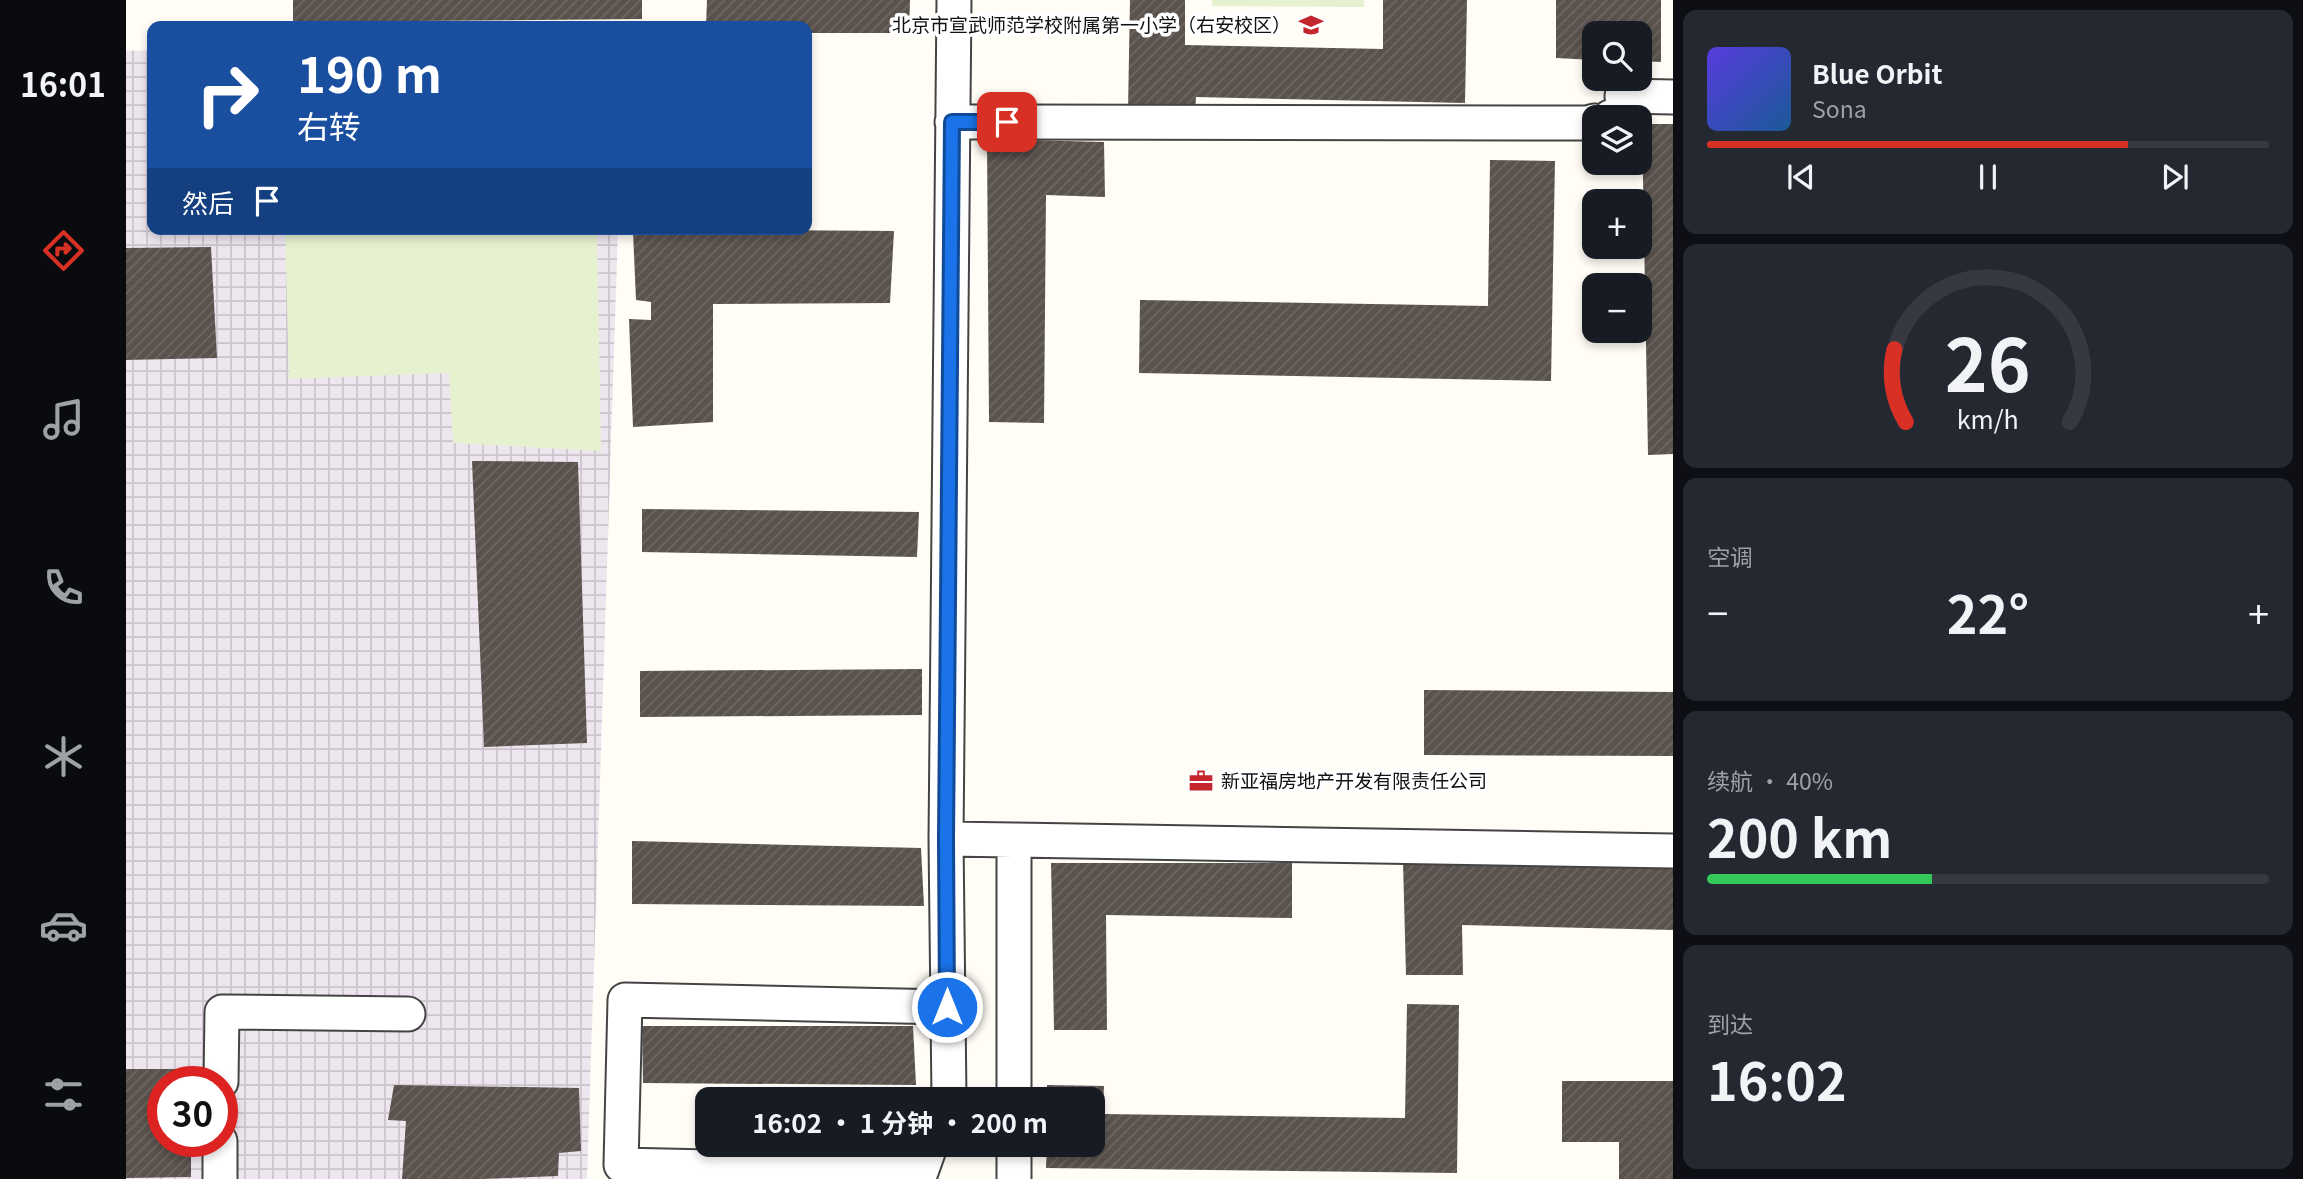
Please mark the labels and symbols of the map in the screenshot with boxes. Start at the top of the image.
place label: 北京市宣武师范学校附属第一小学（右安校区） [892,10,1291,37]
school or university icon: 北京市宣武师范学校附属第一小学（右安校区） [1297,11,1325,39]
pin [977,92,1037,152]
place label: 新亚福房地产开发有限责任公司 [1221,766,1487,793]
office icon: 新亚福房地产开发有限责任公司 [1187,767,1215,795]
position arrow [910,970,984,1044]
speed limit sign: 30 [147,1066,238,1157]

